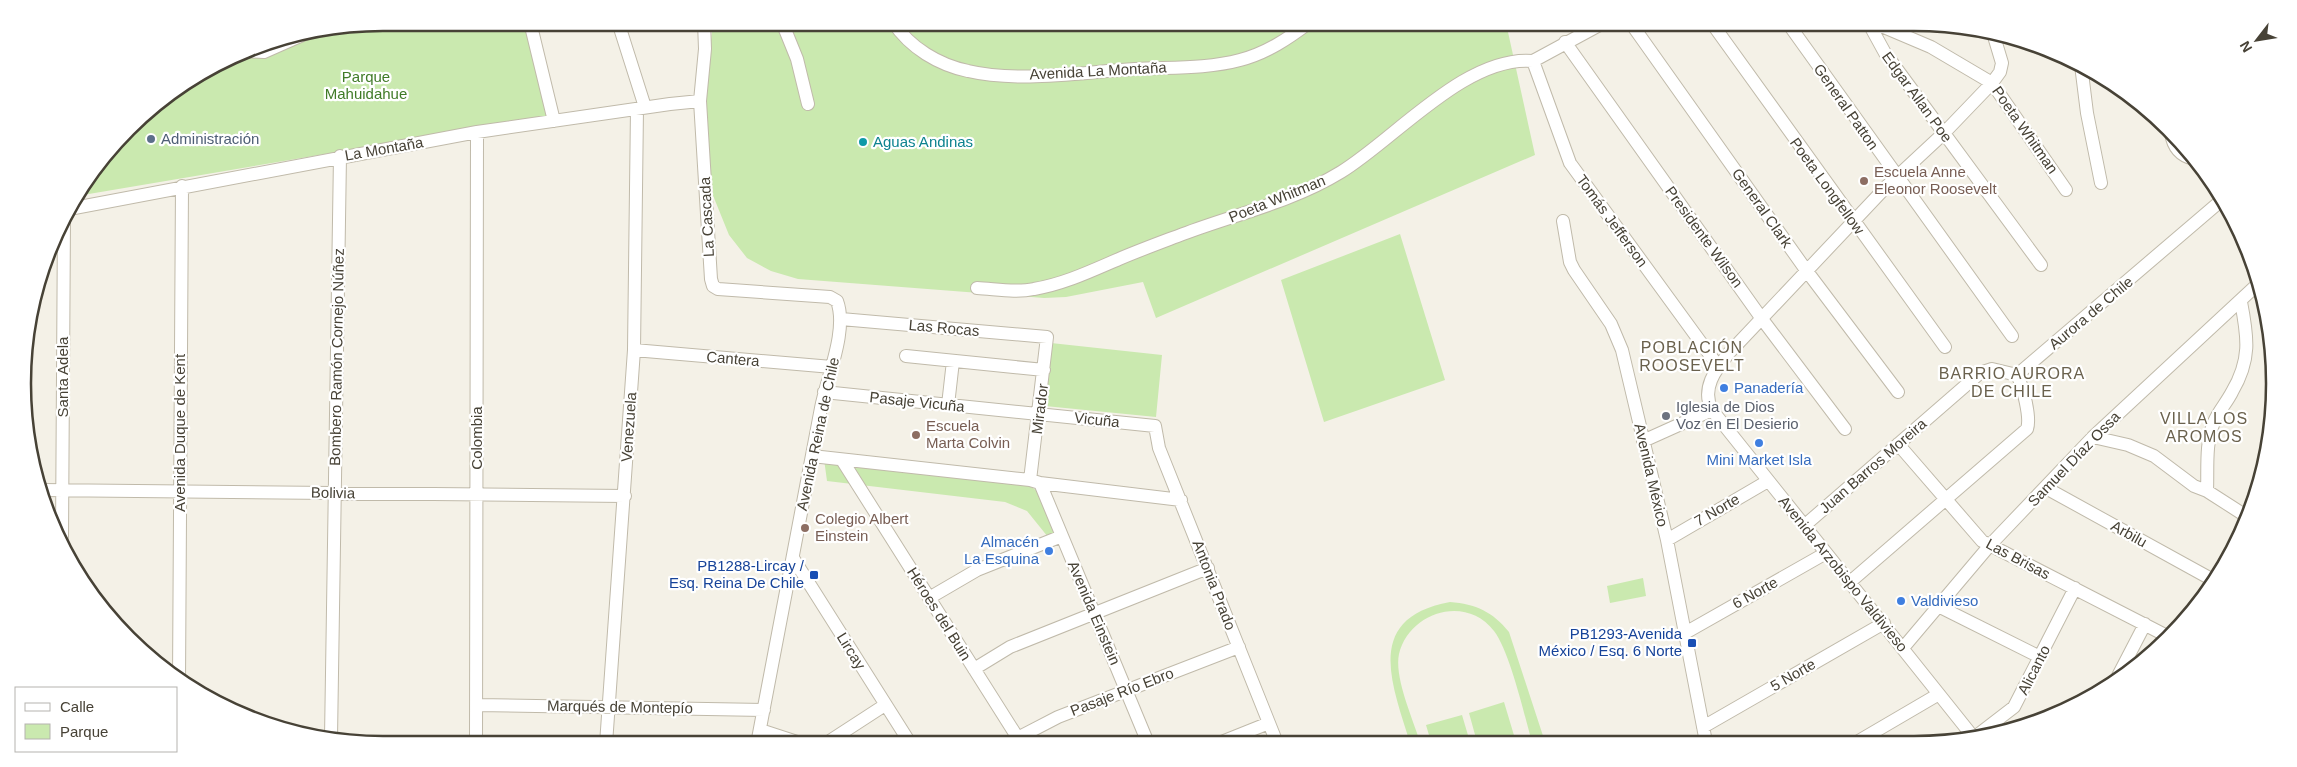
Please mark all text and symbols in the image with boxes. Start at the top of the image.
north arrow [2232,15,2282,65]
text: N [2236,38,2255,55]
street label: Edgar Allan Poe [1879,48,1956,145]
street label: Avenida La Montaña [1029,58,1168,83]
street label: General Patton [1811,61,1882,153]
park label: Parque Mahuidahue [325,68,407,102]
street label: Poeta Whitman [1989,83,2062,177]
place label: Administración [161,130,259,147]
marker: Administración [145,133,157,145]
street label: La Montaña [343,133,425,164]
place label: Aguas Andinas [873,133,973,150]
street label: Poeta Longfellow [1787,134,1868,237]
marker: Aguas Andinas [857,136,869,148]
place label: Escuela Anne Eleonor Roosevelt [1874,163,1997,197]
street label: General Clark [1729,165,1796,251]
street label: Poeta Whitman [1226,171,1328,226]
street label: Tomás Jefferson [1573,171,1652,270]
marker: Escuela Anne Eleonor Roosevelt [1858,175,1870,187]
street label: La Cascada [696,176,717,257]
street label: Presidente Wilson [1662,183,1747,291]
street label: Bombero Ramón Cornejo Núñez [326,248,347,466]
street label: Aurora de Chile [2045,273,2136,353]
street label: Las Rocas [908,316,980,339]
street label: Santa Adela [54,336,71,417]
district label: POBLACIÓN ROOSEVELT [1639,338,1745,374]
street label: Cantera [706,348,761,369]
street label: Avenida Duque de Kent [171,353,188,512]
street label: Avenida Reina de Chile [793,356,842,512]
district label: BARRIO AURORA DE CHILE [1939,365,2085,400]
place label: Panadería [1734,379,1804,396]
marker: Panadería [1718,382,1730,394]
street label: Mirador [1028,383,1051,435]
street label: Pasaje Vicuña [869,388,966,415]
street label: Venezuela [618,391,639,463]
place label: Iglesia de Dios Voz en El Desierio [1676,398,1799,432]
street label: Colombia [468,406,485,470]
street label: Samuel Díaz Ossa [2024,407,2124,510]
street label: Vicuña [1073,409,1121,430]
marker: Iglesia de Dios Voz en El Desierio [1660,410,1672,422]
district label: VILLA LOS AROMOS [2160,410,2248,445]
street label: Juan Barros Moreira [1816,414,1930,517]
place label: Escuela Marta Colvin [926,417,1010,451]
street label: Avenida México [1631,422,1672,528]
marker: Escuela Marta Colvin [910,429,922,441]
marker: Mini Market Isla [1753,437,1765,449]
place label: Mini Market Isla [1706,451,1812,468]
street label: Bolivia [311,484,356,501]
street label: 7 Norte [1691,490,1742,529]
street label: Avenida Arzobispo Valdivieso [1775,492,1911,655]
place label: Colegio Albert Einstein [815,510,909,544]
street label: Arbilu [2108,517,2150,550]
marker: Colegio Albert Einstein [799,522,811,534]
place label: Almacén La Esquina [964,533,1040,567]
street label: Las Brisas [1983,535,2053,583]
street label: Antonia Prado [1189,537,1239,632]
marker: Almacén La Esquina [1043,545,1055,557]
place label: PB1288-Lircay / Esq. Reina De Chile [669,557,805,591]
street label: Avenida Einstein [1065,558,1124,667]
street label: Héroes del Buin [904,564,975,663]
marker: PB1288-Lircay / Esq. Reina De Chile [808,569,820,581]
street label: 6 Norte [1729,573,1780,612]
place label: Valdivieso [1911,592,1978,609]
marker: Valdivieso [1895,595,1907,607]
place label: PB1293-Avenida México / Esq. 6 Norte [1539,625,1683,659]
street label: Lircay [834,629,869,673]
marker: PB1293-Avenida México / Esq. 6 Norte [1686,637,1698,649]
street label: Alicanto [2014,642,2053,697]
street label: 5 Norte [1767,655,1818,694]
street label: Pasaje Río Ebro [1068,664,1176,719]
legend [15,687,178,752]
street label: Marqués de Montepío [547,697,693,716]
text: Calle [60,698,94,715]
text: Parque [60,723,108,740]

